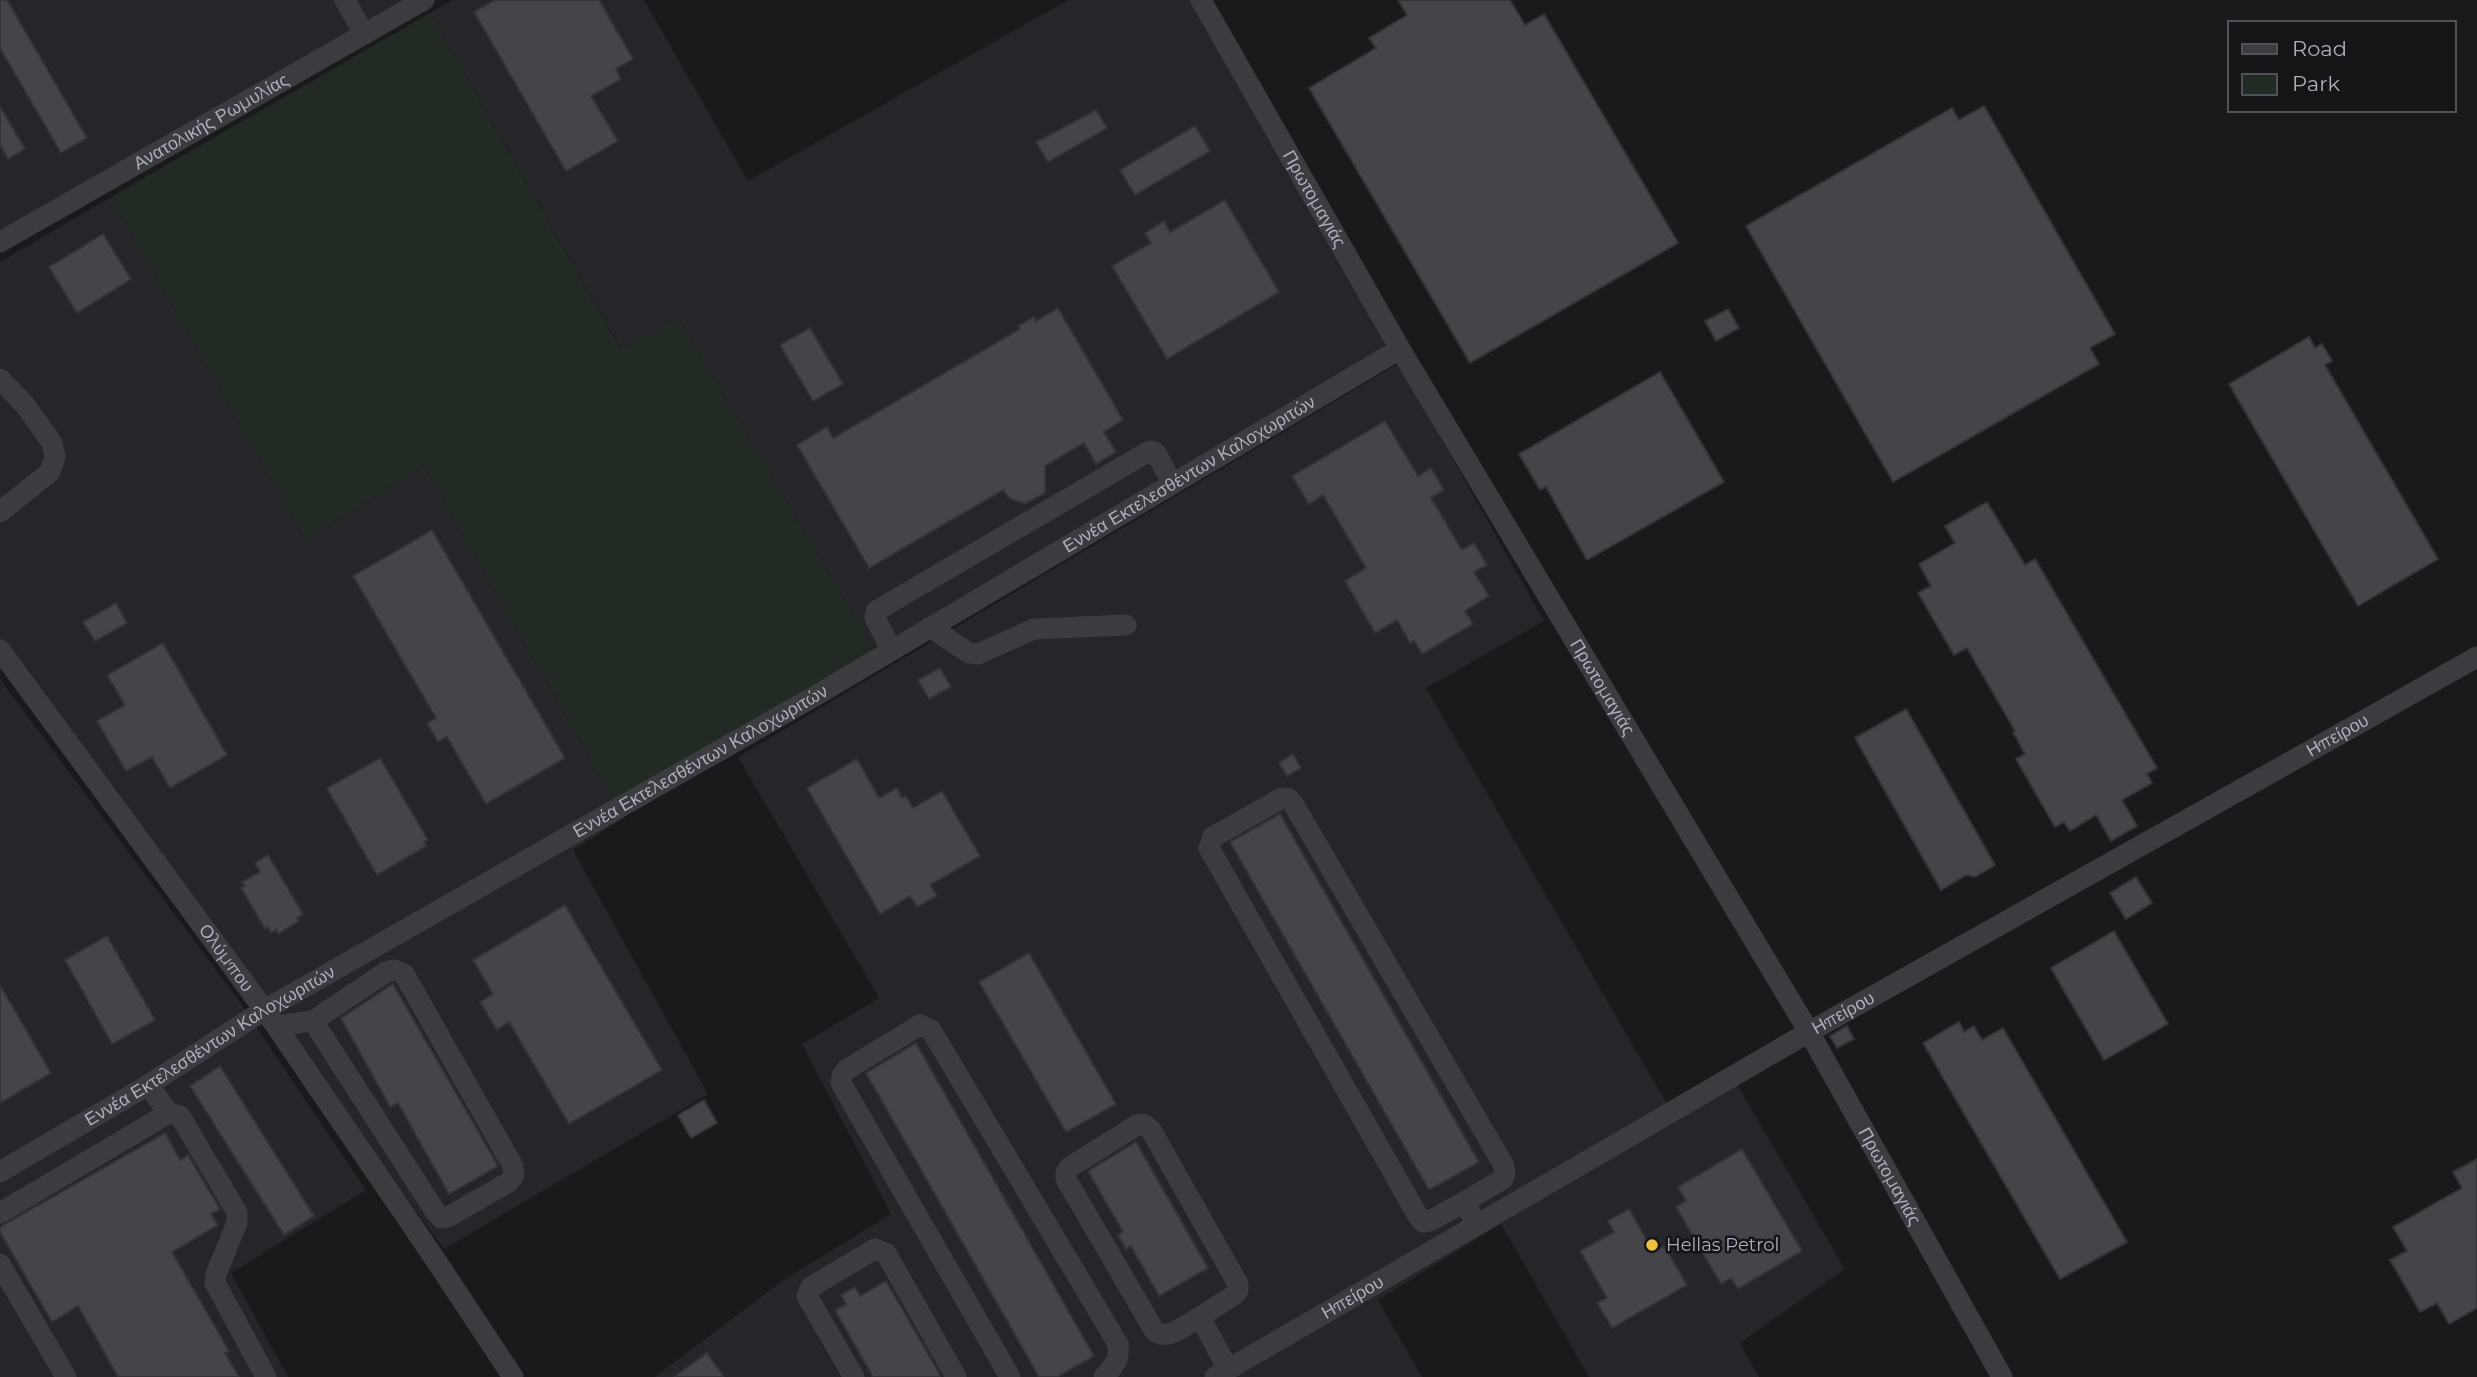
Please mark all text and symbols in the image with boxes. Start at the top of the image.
legend [2228,21,2456,112]
text: Road [2292,36,2347,61]
street label: Ανατολικής Ρωμυλίας [130,68,293,175]
text: Park [2292,71,2340,96]
street label: Πρωτομαγιάς [1278,146,1351,252]
street label: Εννέα Εκτελεσθέντων Καλοχωριτών [1059,391,1319,557]
street label: Πρωτομαγιάς [1565,635,1640,740]
street label: Εννέα Εκτελεσθέντων Καλοχωριτών [569,680,832,843]
street label: Ηπείρου [2302,709,2373,762]
street label: Ολύμπου [194,920,258,996]
street label: Εννέα Εκτελεσθέντων Καλοχωριτών [81,961,339,1131]
street label: Ηπείρου [1808,987,1878,1039]
street label: Πρωτομαγιάς [1854,1123,1926,1229]
place label: Hellas Petrol [1666,1234,1779,1256]
marker: Hellas Petrol [1644,1237,1660,1253]
street label: Ηπείρου [1318,1271,1387,1324]

